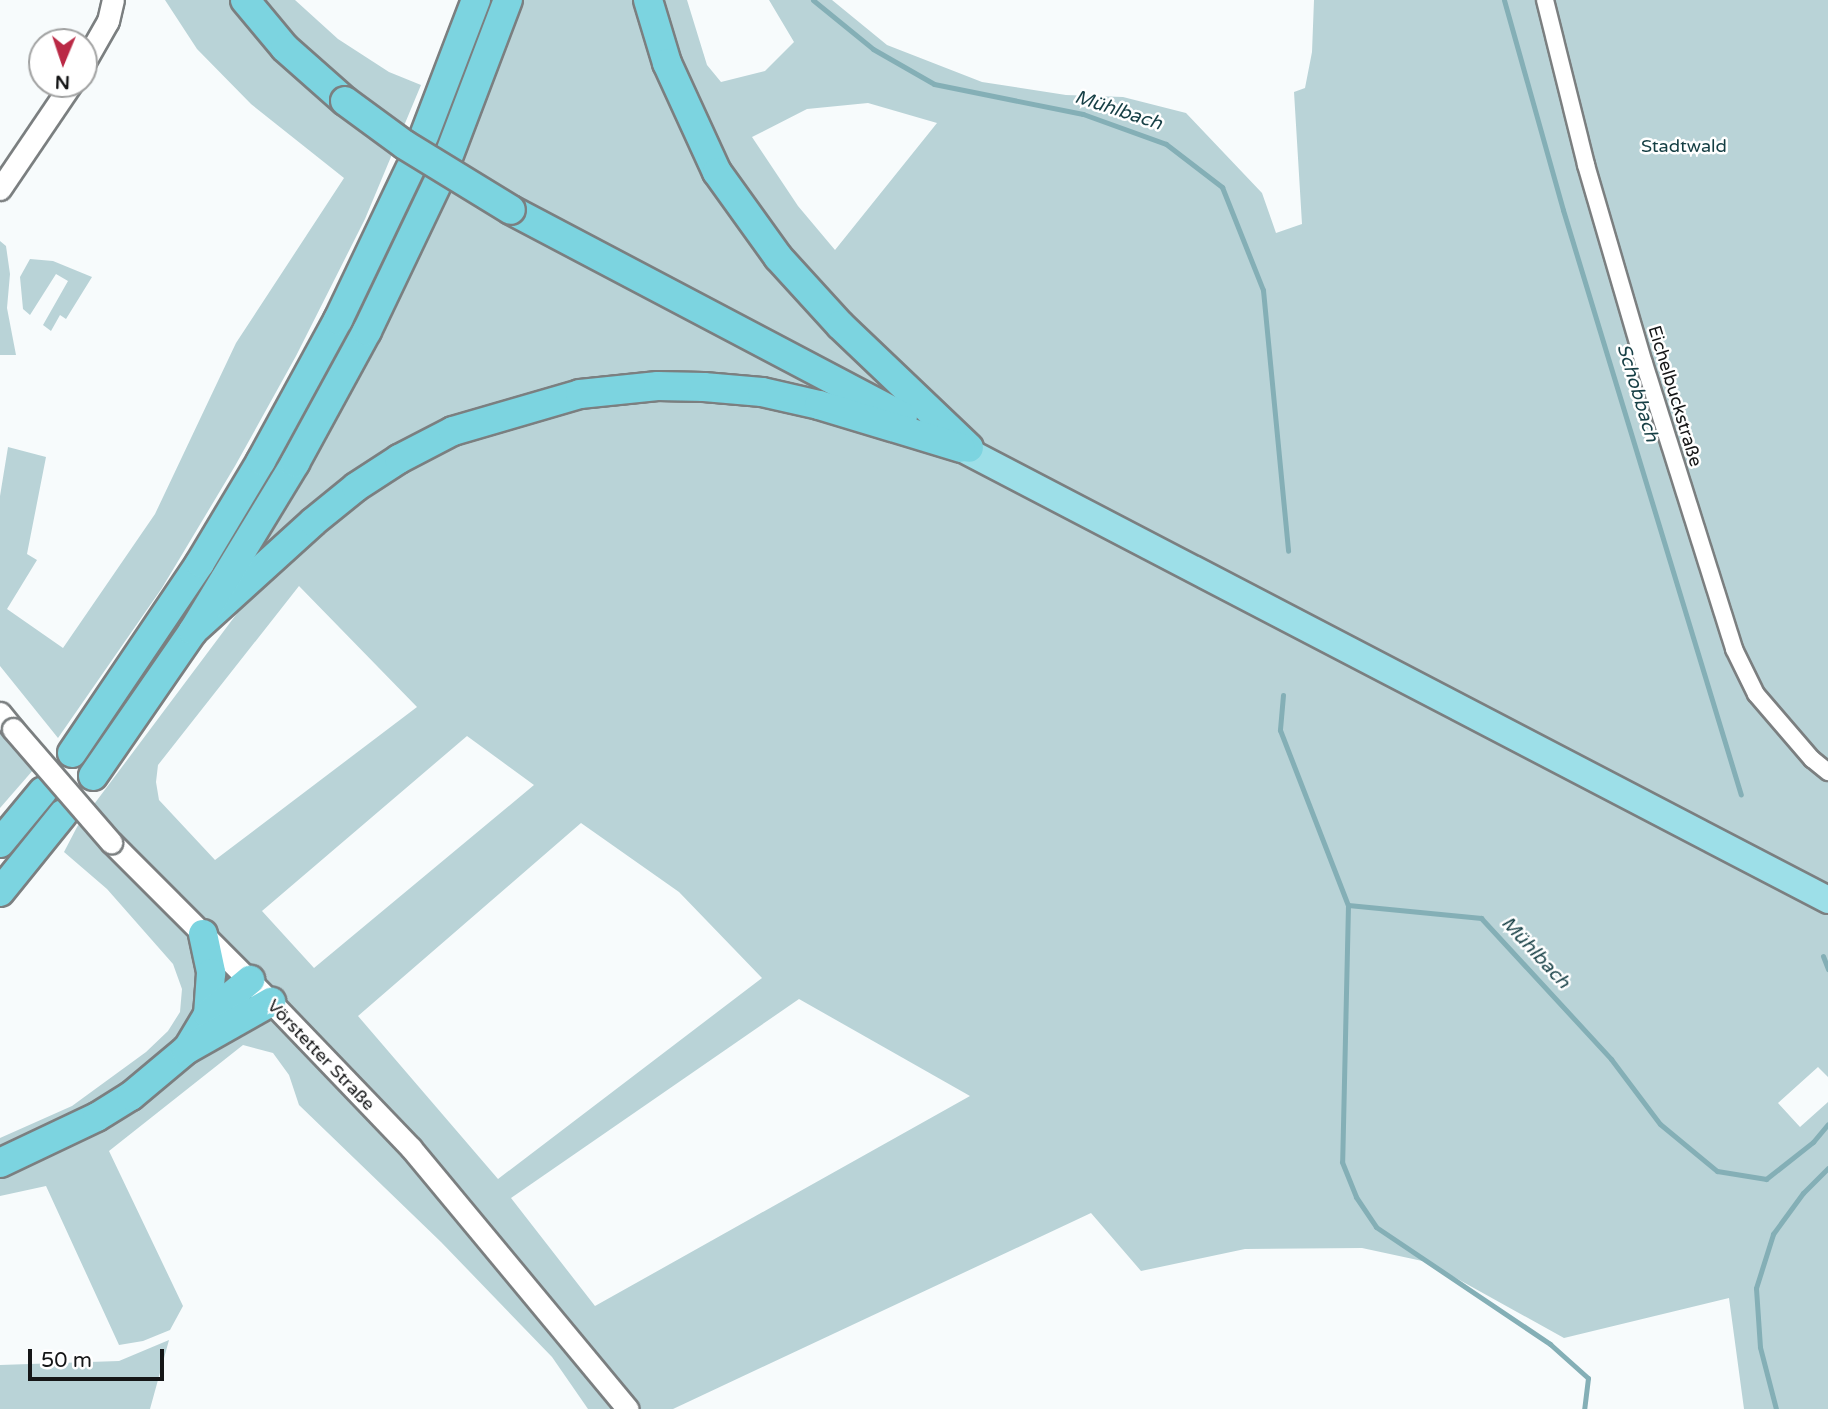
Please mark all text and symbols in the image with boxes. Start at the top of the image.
north arrow [28,28,98,98]
text: N [54,71,70,93]
water label: Mühlbach [1072,86,1164,136]
park label: Stadtwald [1641,135,1727,157]
street label: Eichelbuckstraße [1643,323,1707,469]
water label: Schobbach [1611,341,1663,445]
water label: Mühlbach [1496,912,1574,994]
street label: Vörstetter Straße [263,995,379,1115]
scale bar [32,1336,168,1380]
text: 50 m [41,1348,92,1373]

